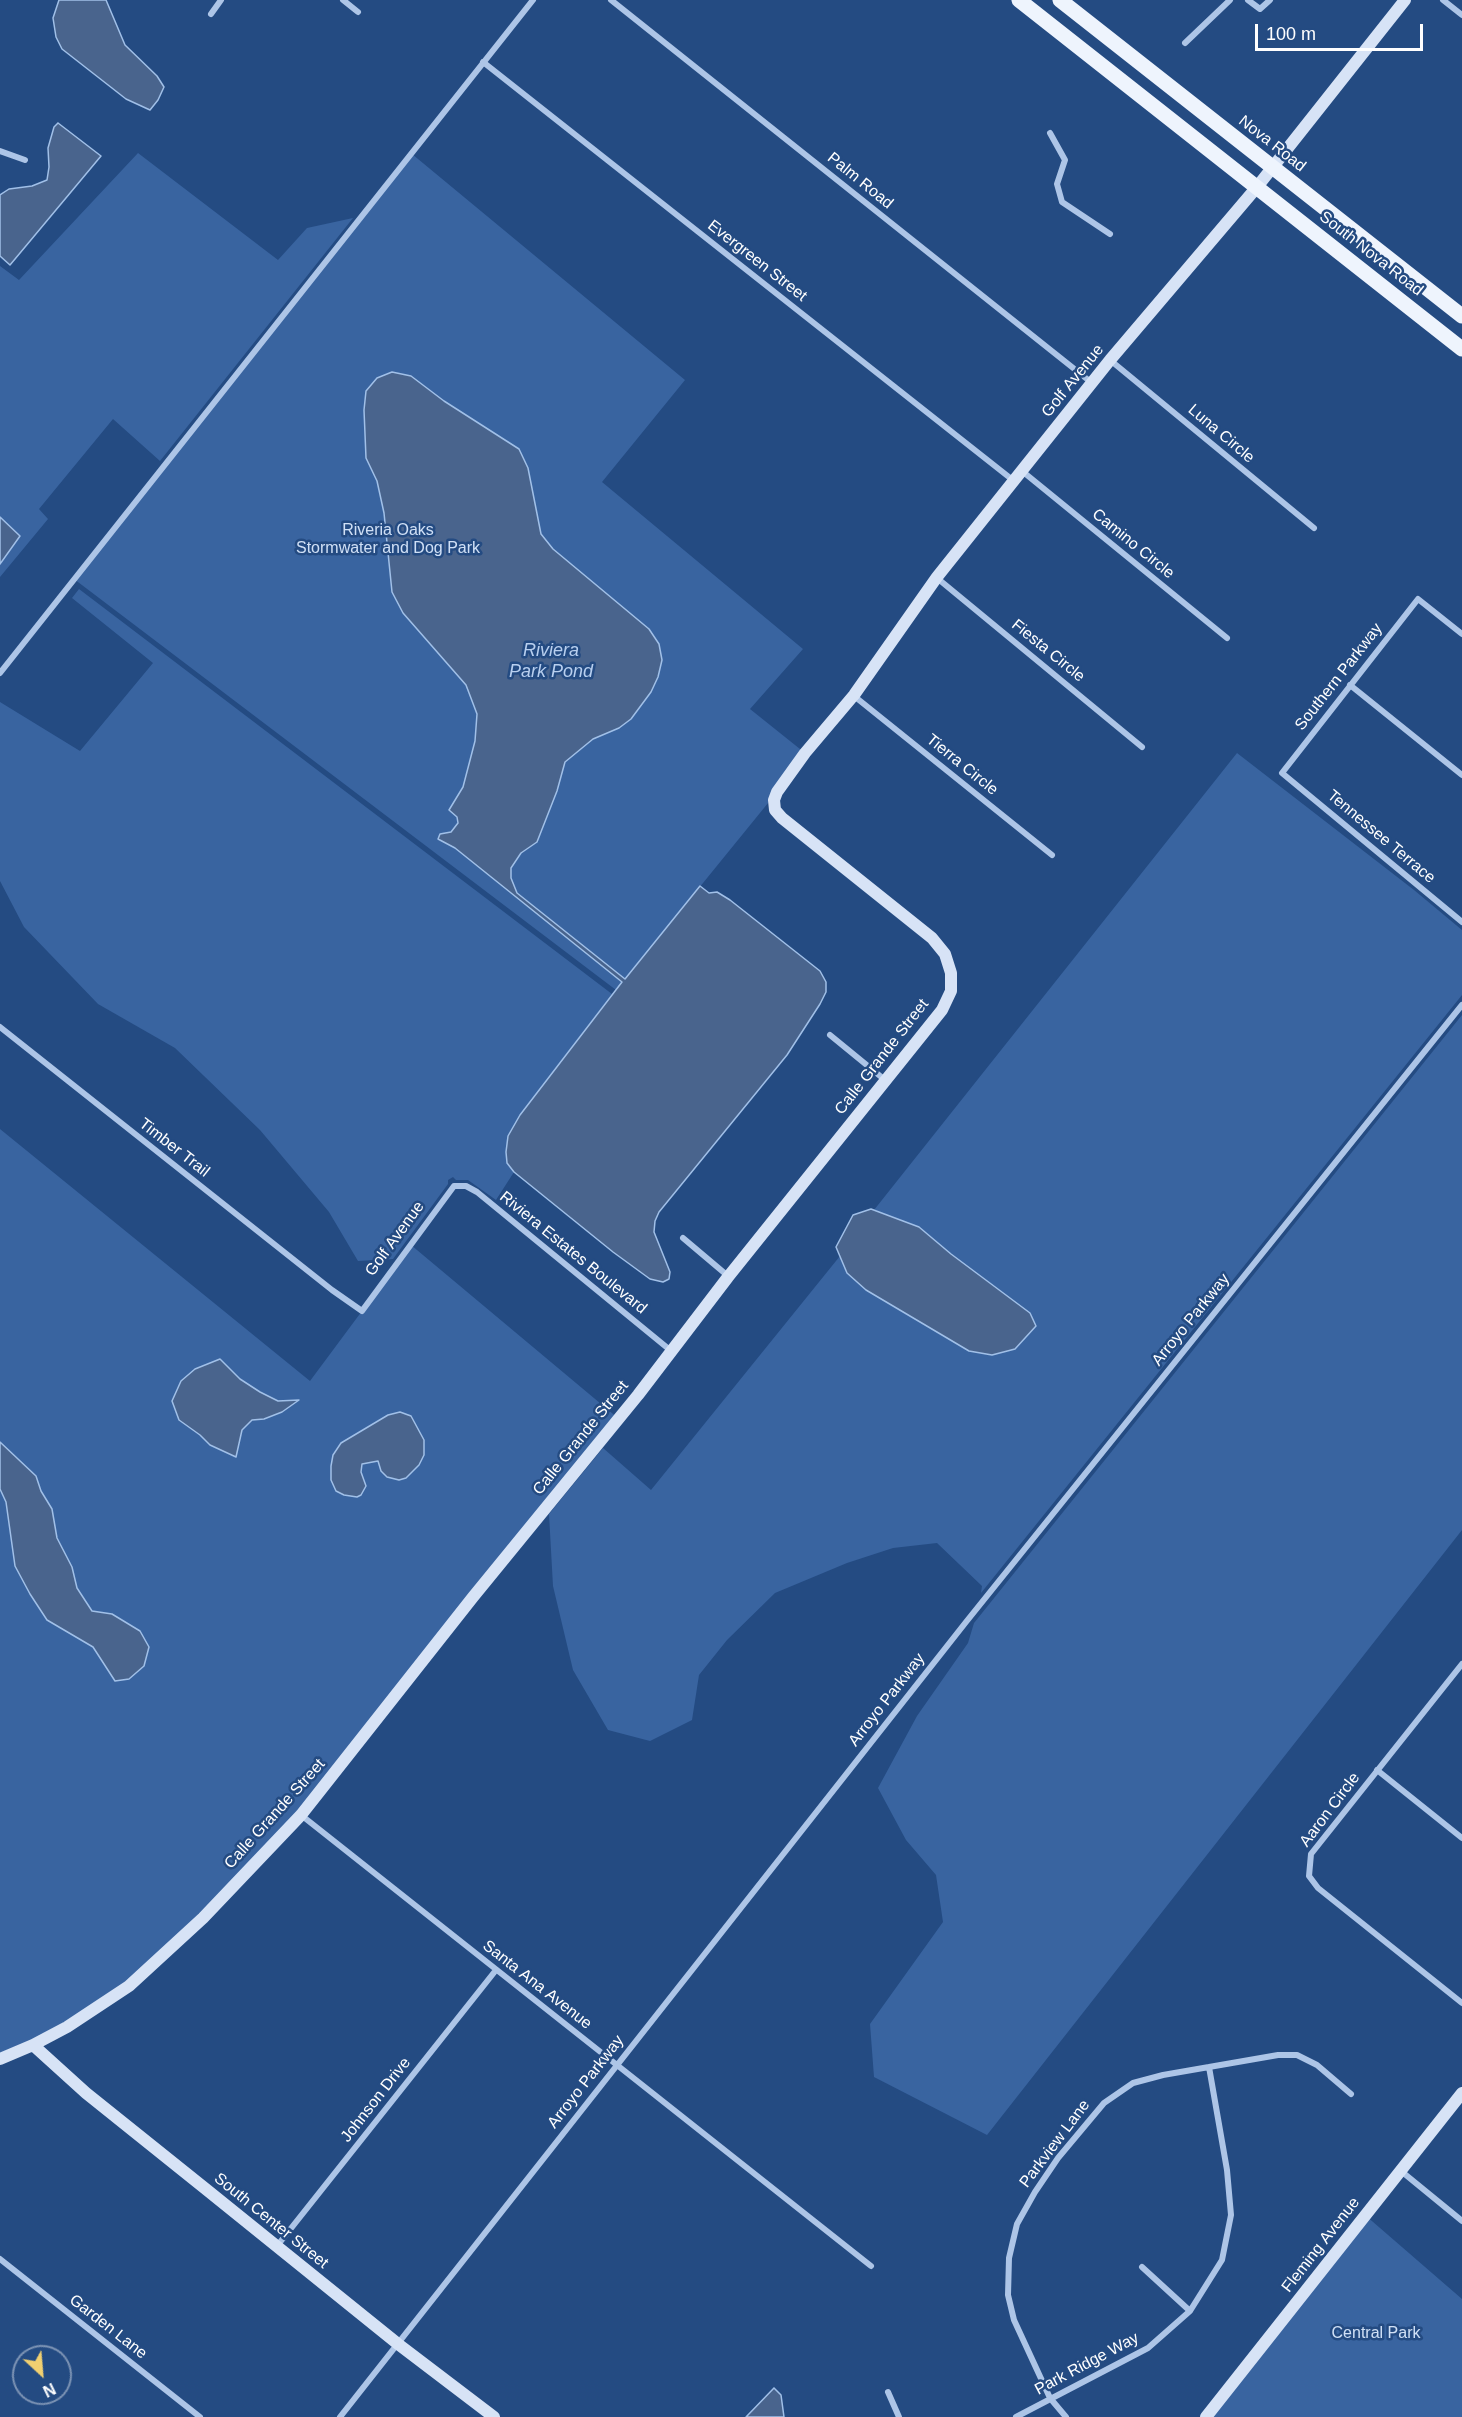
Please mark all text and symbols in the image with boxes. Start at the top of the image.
scale bar [1258,12,1426,50]
text: 100 m [1266,24,1316,44]
street label: Nova Road [1235,112,1309,176]
street label: Palm Road [823,149,897,213]
street label: South Nova Road [1315,208,1427,300]
street label: Evergreen Street [703,216,811,306]
street label: Golf Avenue [1038,341,1108,421]
street label: Luna Circle [1184,401,1258,467]
street label: Camino Circle [1088,505,1178,583]
park label: Riveria Oaks Stormwater and Dog Park [296,521,480,559]
street label: Fiesta Circle [1007,616,1089,686]
street label: Southern Parkway [1291,620,1387,734]
water label: Riviera Park Pond [509,640,593,682]
street label: Tierra Circle [922,730,1002,800]
street label: Tennessee Terrace [1323,786,1439,888]
street label: Calle Grande Street [831,995,933,1119]
street label: Timber Trail [135,1115,213,1181]
street label: Riviera Estates Boulevard [495,1188,651,1318]
street label: Golf Avenue [361,1198,429,1280]
street label: Arroyo Parkway [1148,1270,1234,1370]
street label: Calle Grande Street [529,1377,633,1499]
street label: Arroyo Parkway [845,1650,929,1750]
street label: Calle Grande Street [221,1755,329,1873]
street label: Aaron Circle [1296,1769,1364,1851]
street label: Santa Ana Avenue [479,1936,595,2034]
street label: Arroyo Parkway [544,2032,628,2132]
street label: Johnson Drive [337,2054,415,2146]
street label: Parkview Lane [1016,2096,1094,2192]
street label: South Center Street [210,2169,332,2273]
street label: Fleming Avenue [1278,2194,1364,2296]
street label: Garden Lane [65,2291,151,2363]
park label: Central Park [1332,2324,1420,2344]
street label: Park Ridge Way [1032,2329,1142,2399]
north arrow [12,2345,72,2405]
text: N [40,2380,58,2400]

